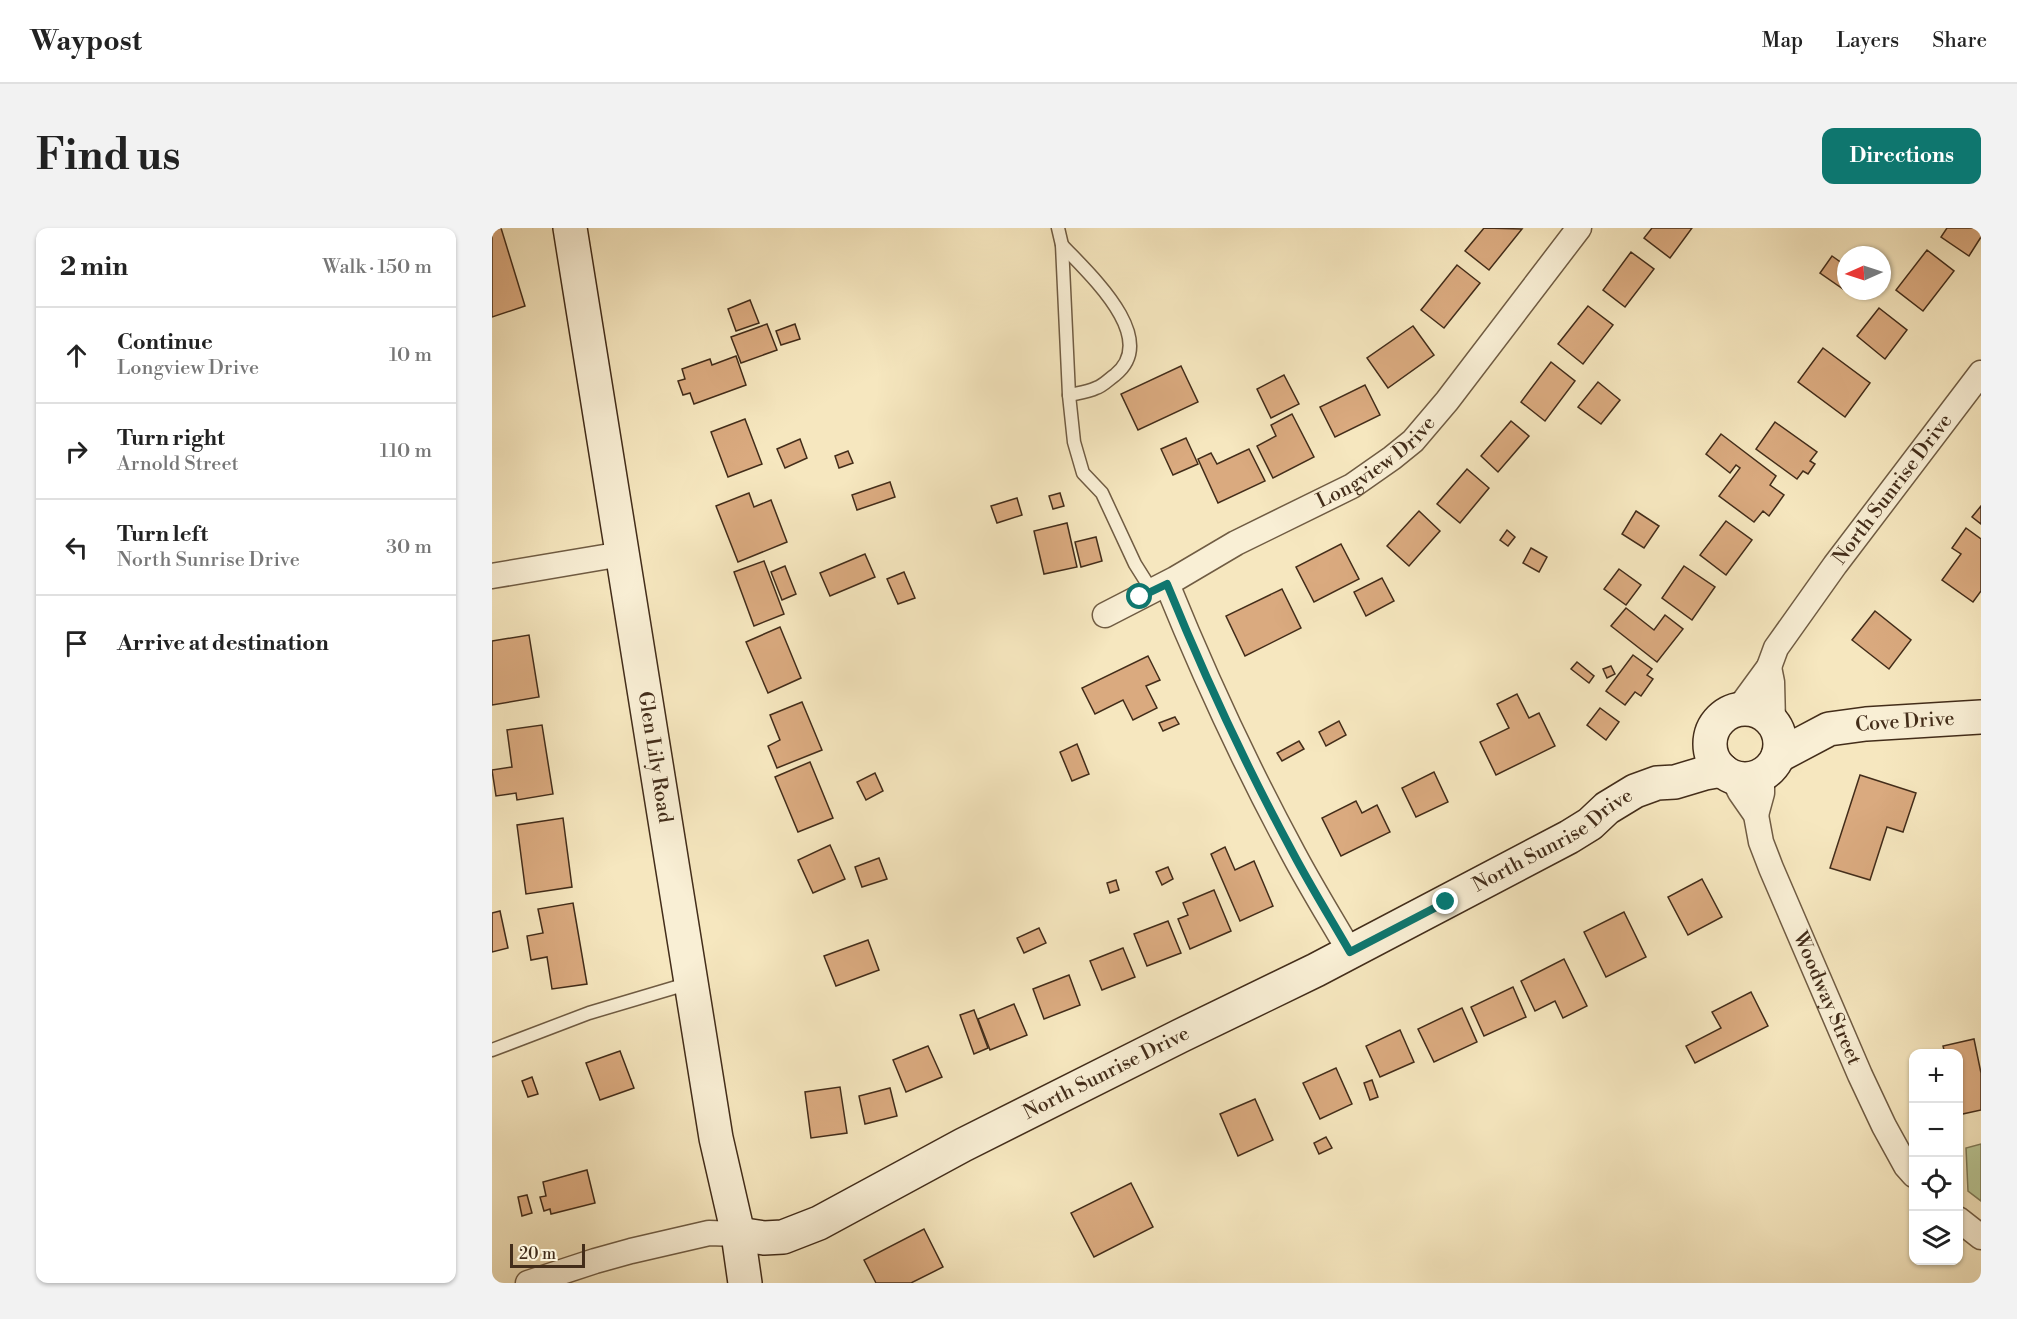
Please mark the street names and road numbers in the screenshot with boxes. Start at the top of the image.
street label: North Sunrise Drive [1827,409,1958,570]
street label: Longview Drive [1312,411,1441,514]
street label: Glen Lily Road [632,690,678,825]
street label: Cove Drive [1854,706,1955,738]
street label: North Sunrise Drive [1468,783,1637,898]
street label: Woodway Street [1787,927,1867,1069]
street label: North Sunrise Drive [1019,1021,1193,1125]

